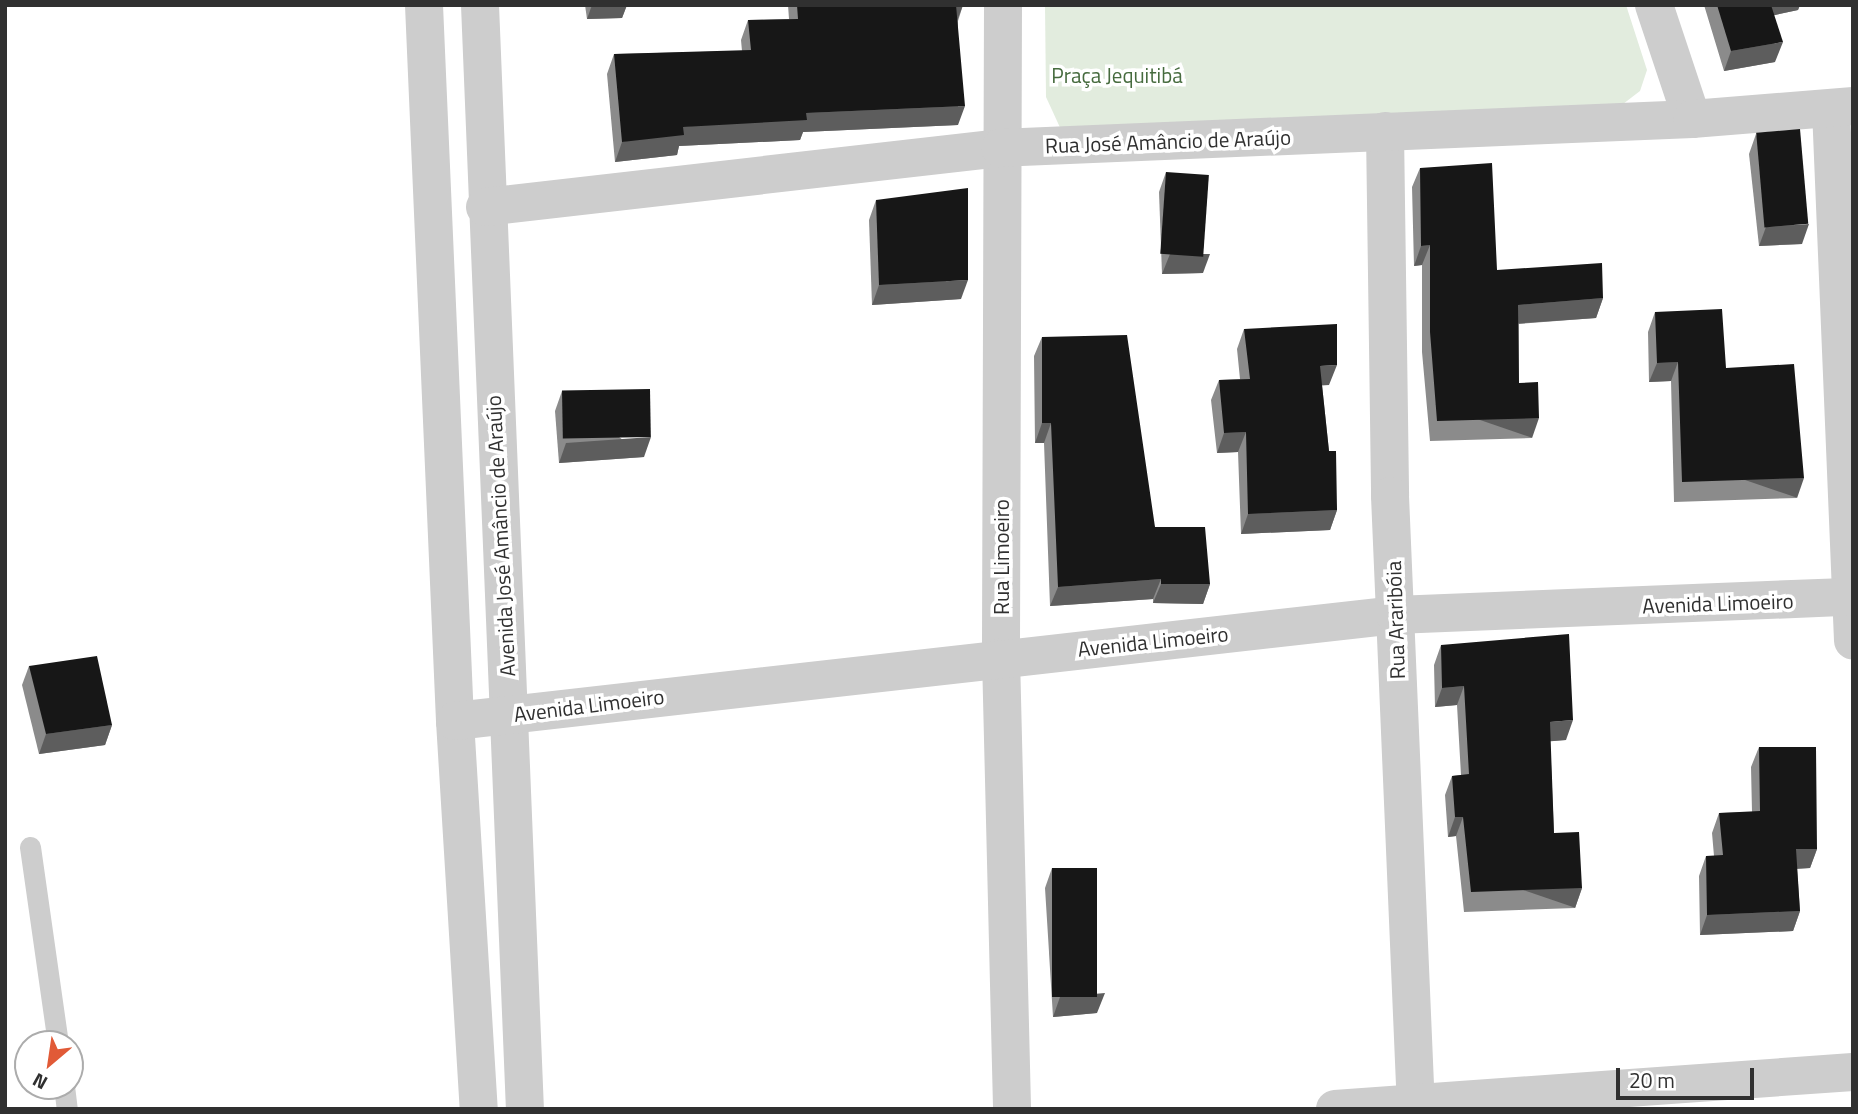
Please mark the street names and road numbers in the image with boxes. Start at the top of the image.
street label: Rua José Amâncio de Araújo [1045,124,1291,158]
street label: Avenida José Amâncio de Araújo [480,395,520,677]
street label: Rua Limoeiro [988,499,1014,615]
street label: Rua Araribóia [1380,560,1410,680]
street label: Avenida Limoeiro [1642,588,1794,618]
street label: Avenida Limoeiro [1076,621,1230,661]
street label: Avenida Limoeiro [512,683,666,727]

